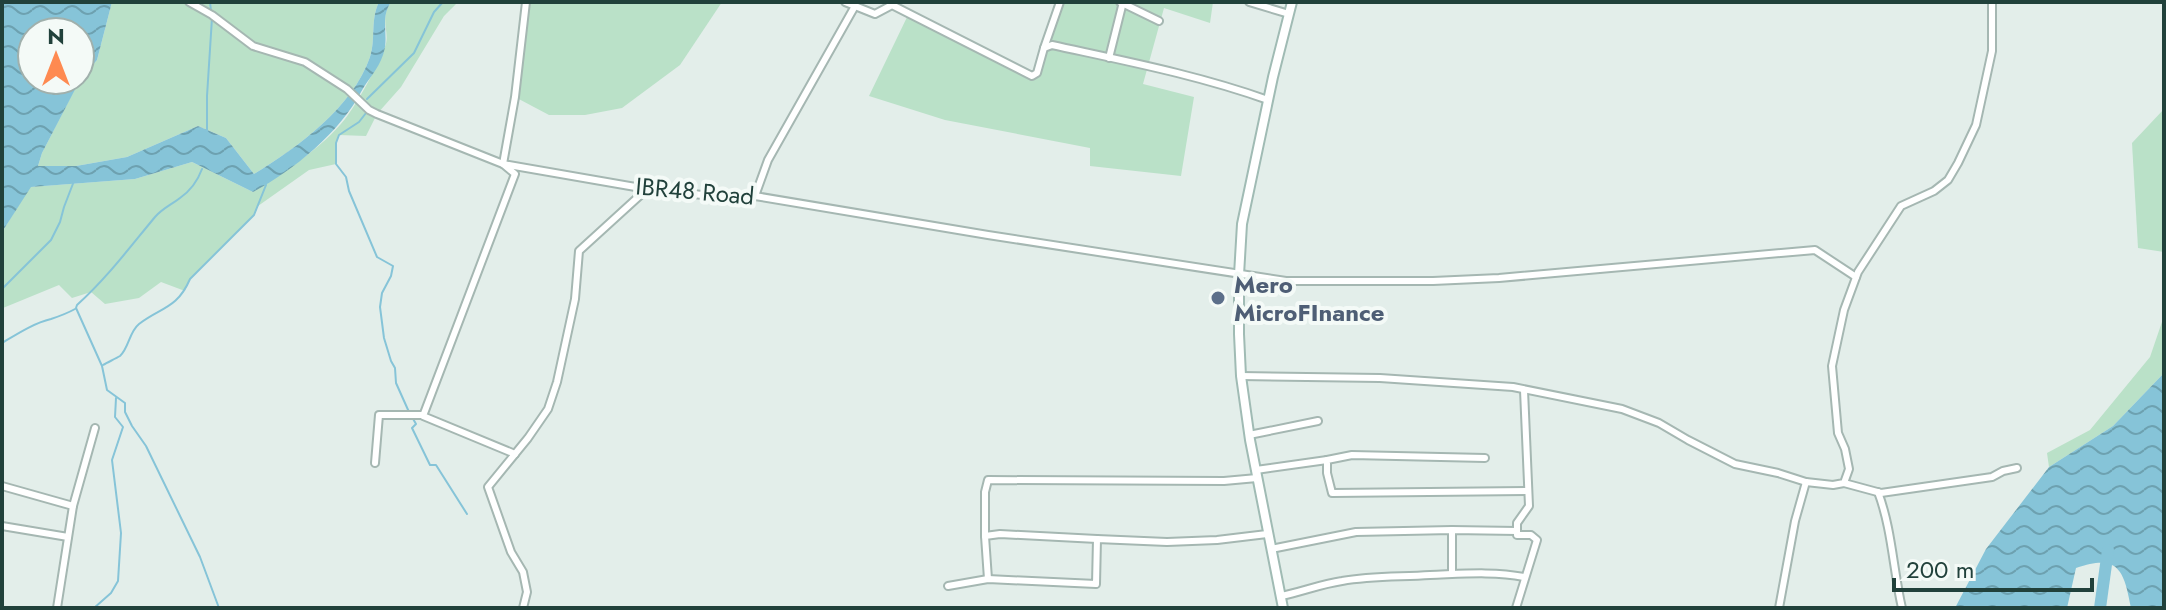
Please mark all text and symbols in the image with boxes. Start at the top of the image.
north arrow [16,16,96,96]
text: N [47,20,65,52]
street label: IBR48 Road [634,168,756,214]
place label: Mero MicroFInance [1234,267,1385,330]
marker: Mero MicroFInance [1209,289,1227,307]
scale bar [1894,542,2092,592]
text: 200 m [1906,552,1974,587]

